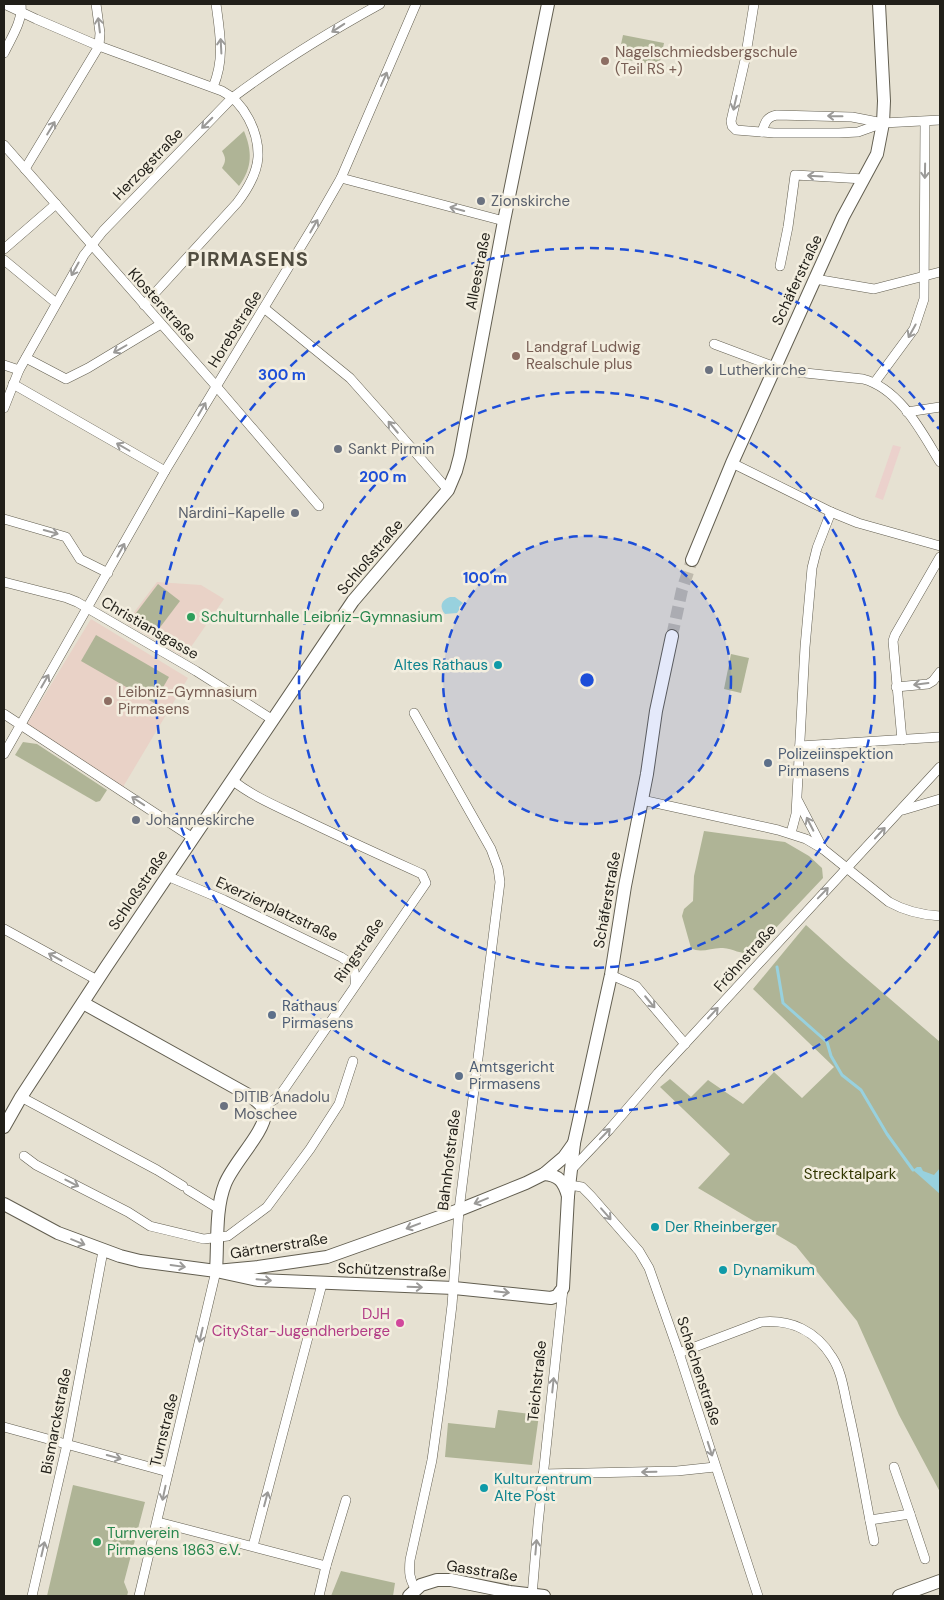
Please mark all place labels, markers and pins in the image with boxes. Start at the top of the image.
place label: Nagelschmiedsbergschule (Teil RS +) [615,42,797,79]
marker: Nagelschmiedsbergschule (Teil RS +) [599,55,611,67]
place label: Zionskirche [491,191,570,211]
marker: Zionskirche [475,195,487,207]
place label: Landgraf Ludwig Realschule plus [526,337,641,374]
marker: Landgraf Ludwig Realschule plus [510,350,522,362]
place label: Lutherkirche [719,360,806,380]
marker: Lutherkirche [703,364,715,376]
place label: Sankt Pirmin [348,439,434,459]
marker: Sankt Pirmin [332,443,344,455]
place label: Nardini-Kapelle [178,503,285,523]
marker: Nardini-Kapelle [289,507,301,519]
place label: Schulturnhalle Leibniz-Gymnasium [201,607,443,627]
marker: Schulturnhalle Leibniz-Gymnasium [185,611,197,623]
place label: Altes Rathaus [394,655,488,675]
marker: Altes Rathaus [492,659,504,671]
centre of rings [578,671,596,689]
place label: Leibniz-Gymnasium Pirmasens [118,682,257,719]
marker: Leibniz-Gymnasium Pirmasens [102,695,114,707]
place label: Polizeiinspektion Pirmasens [778,744,893,781]
marker: Polizeiinspektion Pirmasens [762,757,774,769]
place label: Johanneskirche [146,810,255,830]
marker: Johanneskirche [130,814,142,826]
place label: Rathaus Pirmasens [282,996,354,1033]
marker: Rathaus Pirmasens [266,1009,278,1021]
place label: Amtsgericht Pirmasens [469,1057,555,1094]
marker: Amtsgericht Pirmasens [453,1070,465,1082]
place label: DITIB Anadolu Moschee [234,1087,330,1124]
marker: DITIB Anadolu Moschee [218,1100,230,1112]
place label: Der Rheinberger [665,1217,778,1237]
marker: Der Rheinberger [649,1221,661,1233]
place label: Dynamikum [733,1260,815,1280]
marker: Dynamikum [717,1264,729,1276]
place label: DJH CityStar-Jugendherberge [212,1304,390,1341]
marker: DJH CityStar-Jugendherberge [394,1317,406,1329]
place label: Kulturzentrum Alte Post [494,1469,592,1506]
marker: Kulturzentrum Alte Post [478,1482,490,1494]
place label: Turnverein Pirmasens 1863 e.V. [107,1523,241,1560]
marker: Turnverein Pirmasens 1863 e.V. [91,1536,103,1548]

